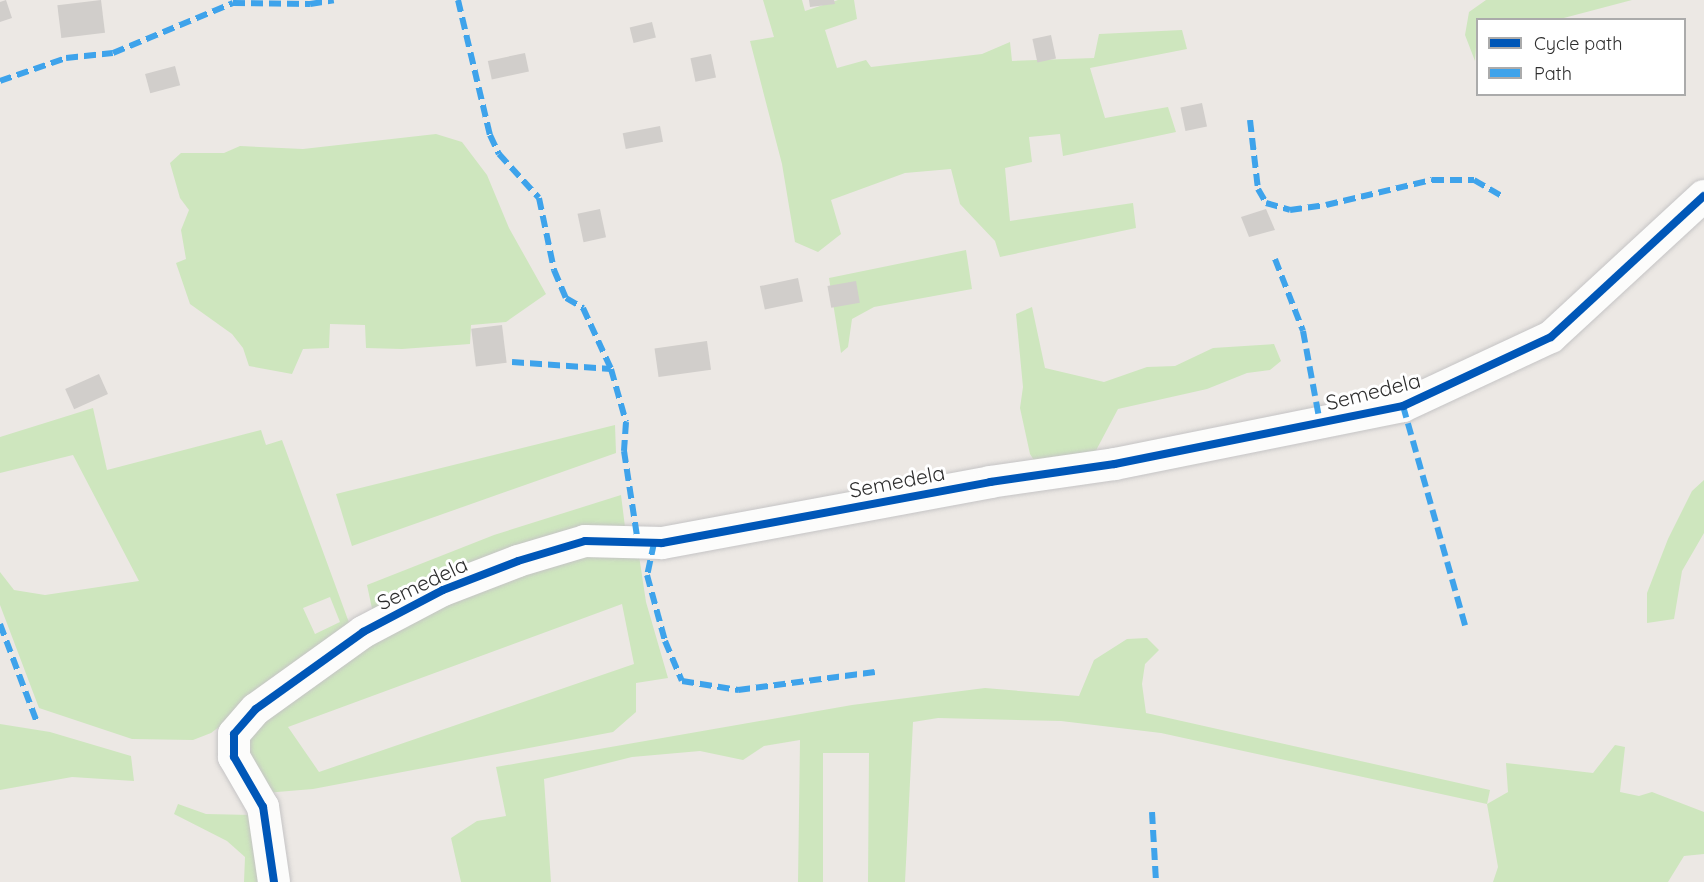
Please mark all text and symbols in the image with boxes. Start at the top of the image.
legend [1476,18,1686,96]
text: Cycle path [1534,32,1622,55]
text: Path [1534,62,1572,85]
street label: Semedela [1323,367,1423,415]
street label: Semedela [847,459,947,503]
street label: Semedela [373,551,471,615]

